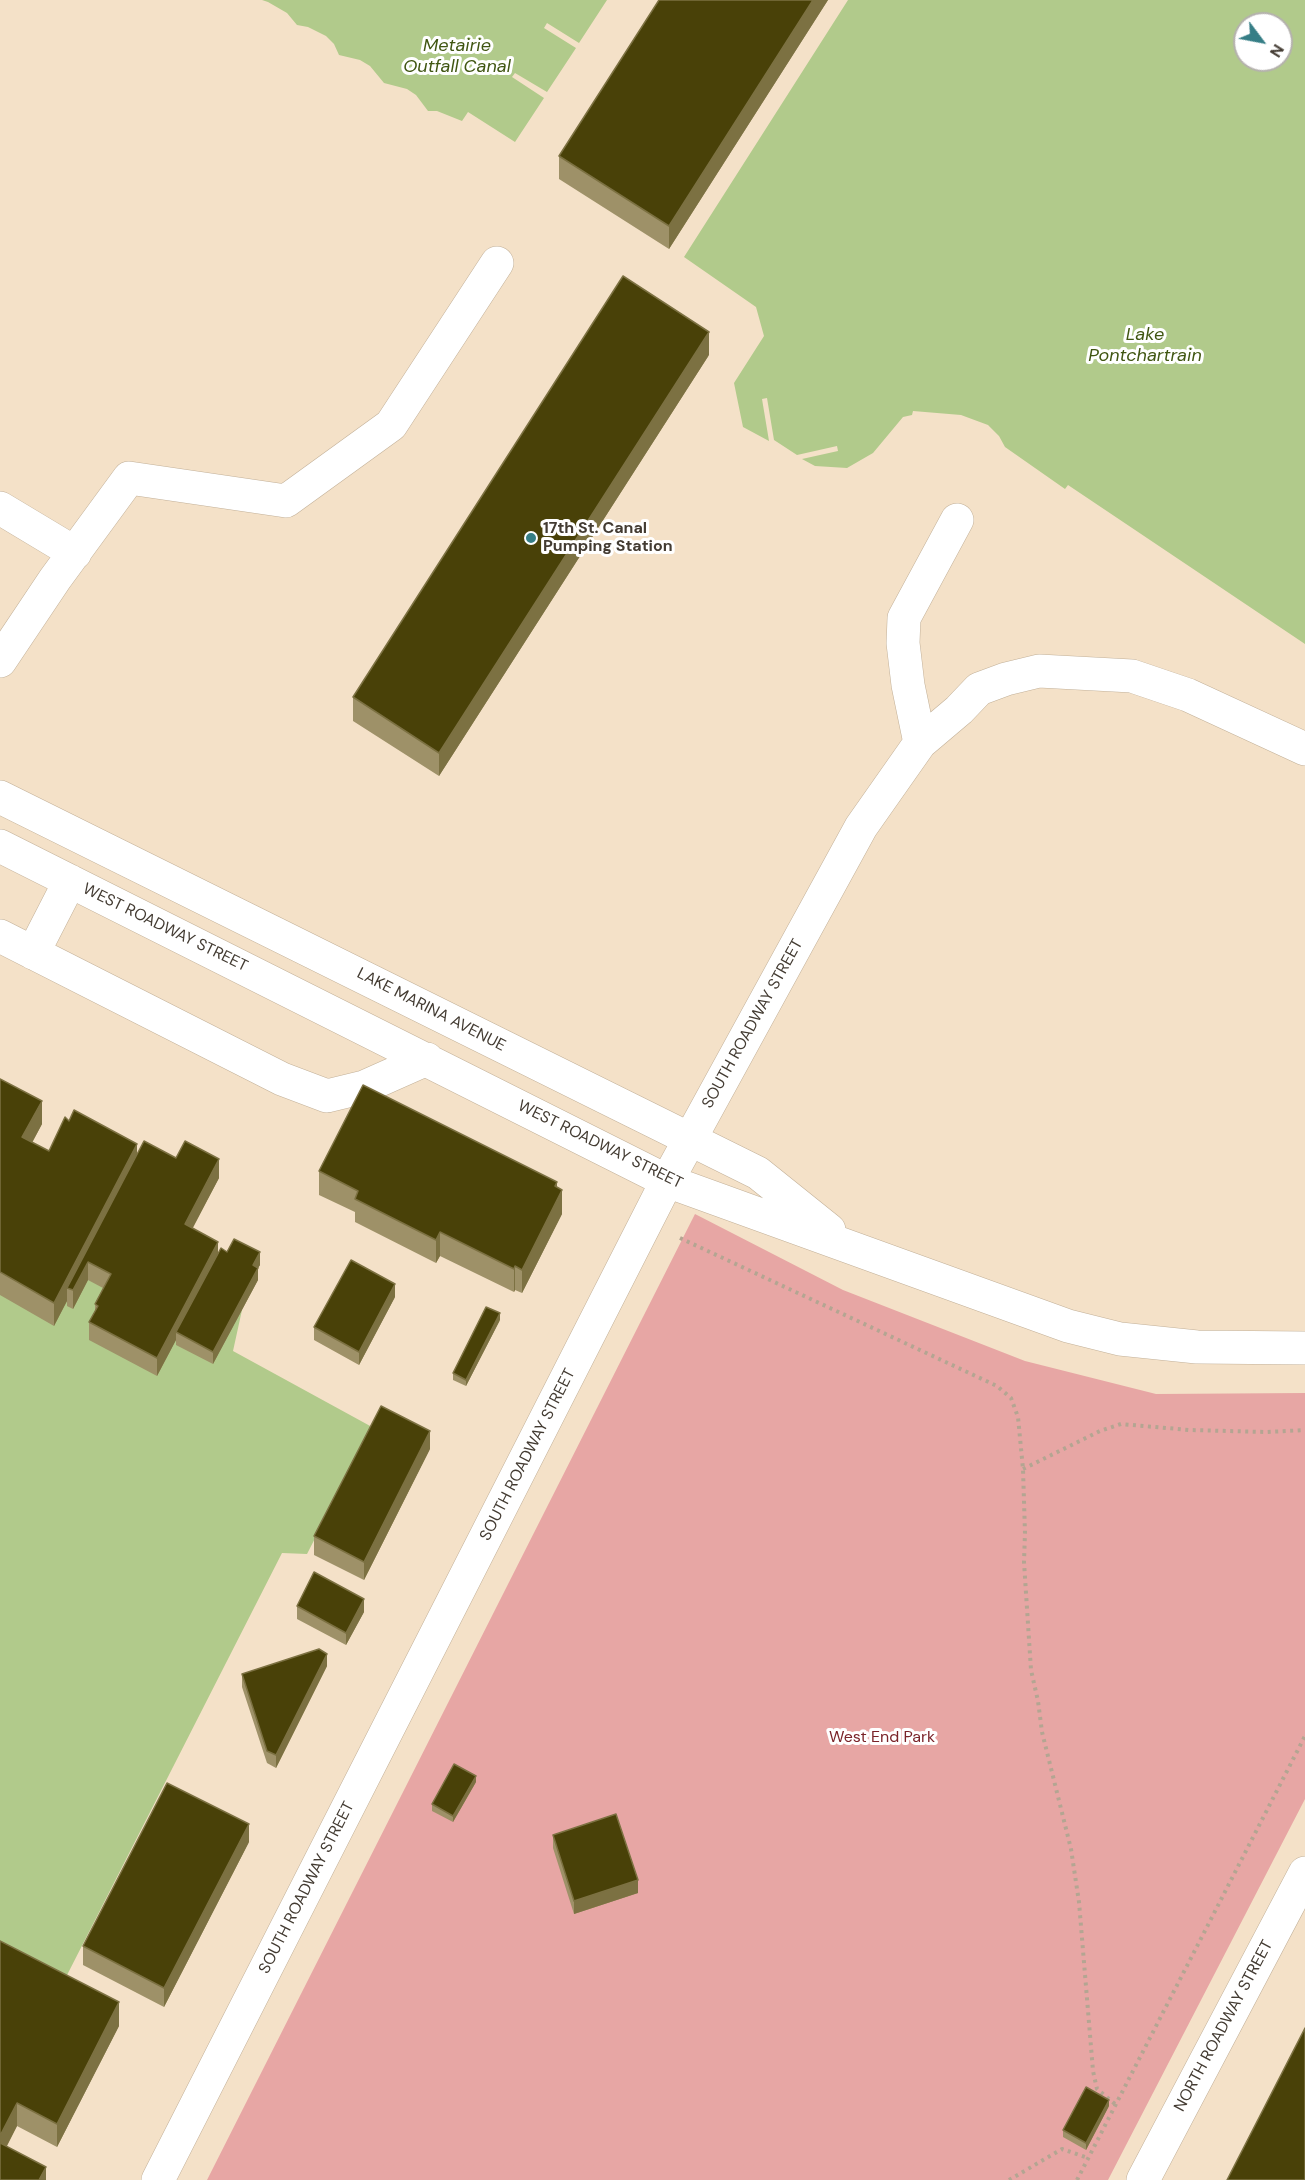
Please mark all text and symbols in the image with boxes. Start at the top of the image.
north arrow [1233,12,1293,72]
water label: Metairie Outfall Canal [403,35,511,78]
text: N [1265,40,1289,61]
water label: Lake Pontchartrain [1088,324,1202,366]
place label: 17th St. Canal Pumping Station [543,519,673,557]
marker: 17th St. Canal Pumping Station [524,531,538,545]
street label: WEST ROADWAY STREET [79,880,251,976]
street label: SOUTH ROADWAY STREET [698,936,808,1112]
street label: LAKE MARINA AVENUE [353,964,509,1056]
street label: WEST ROADWAY STREET [514,1097,686,1193]
street label: SOUTH ROADWAY STREET [476,1366,580,1544]
park label: West End Park [829,1728,935,1748]
street label: SOUTH ROADWAY STREET [255,1799,359,1977]
street label: NORTH ROADWAY STREET [1171,1937,1277,2115]

